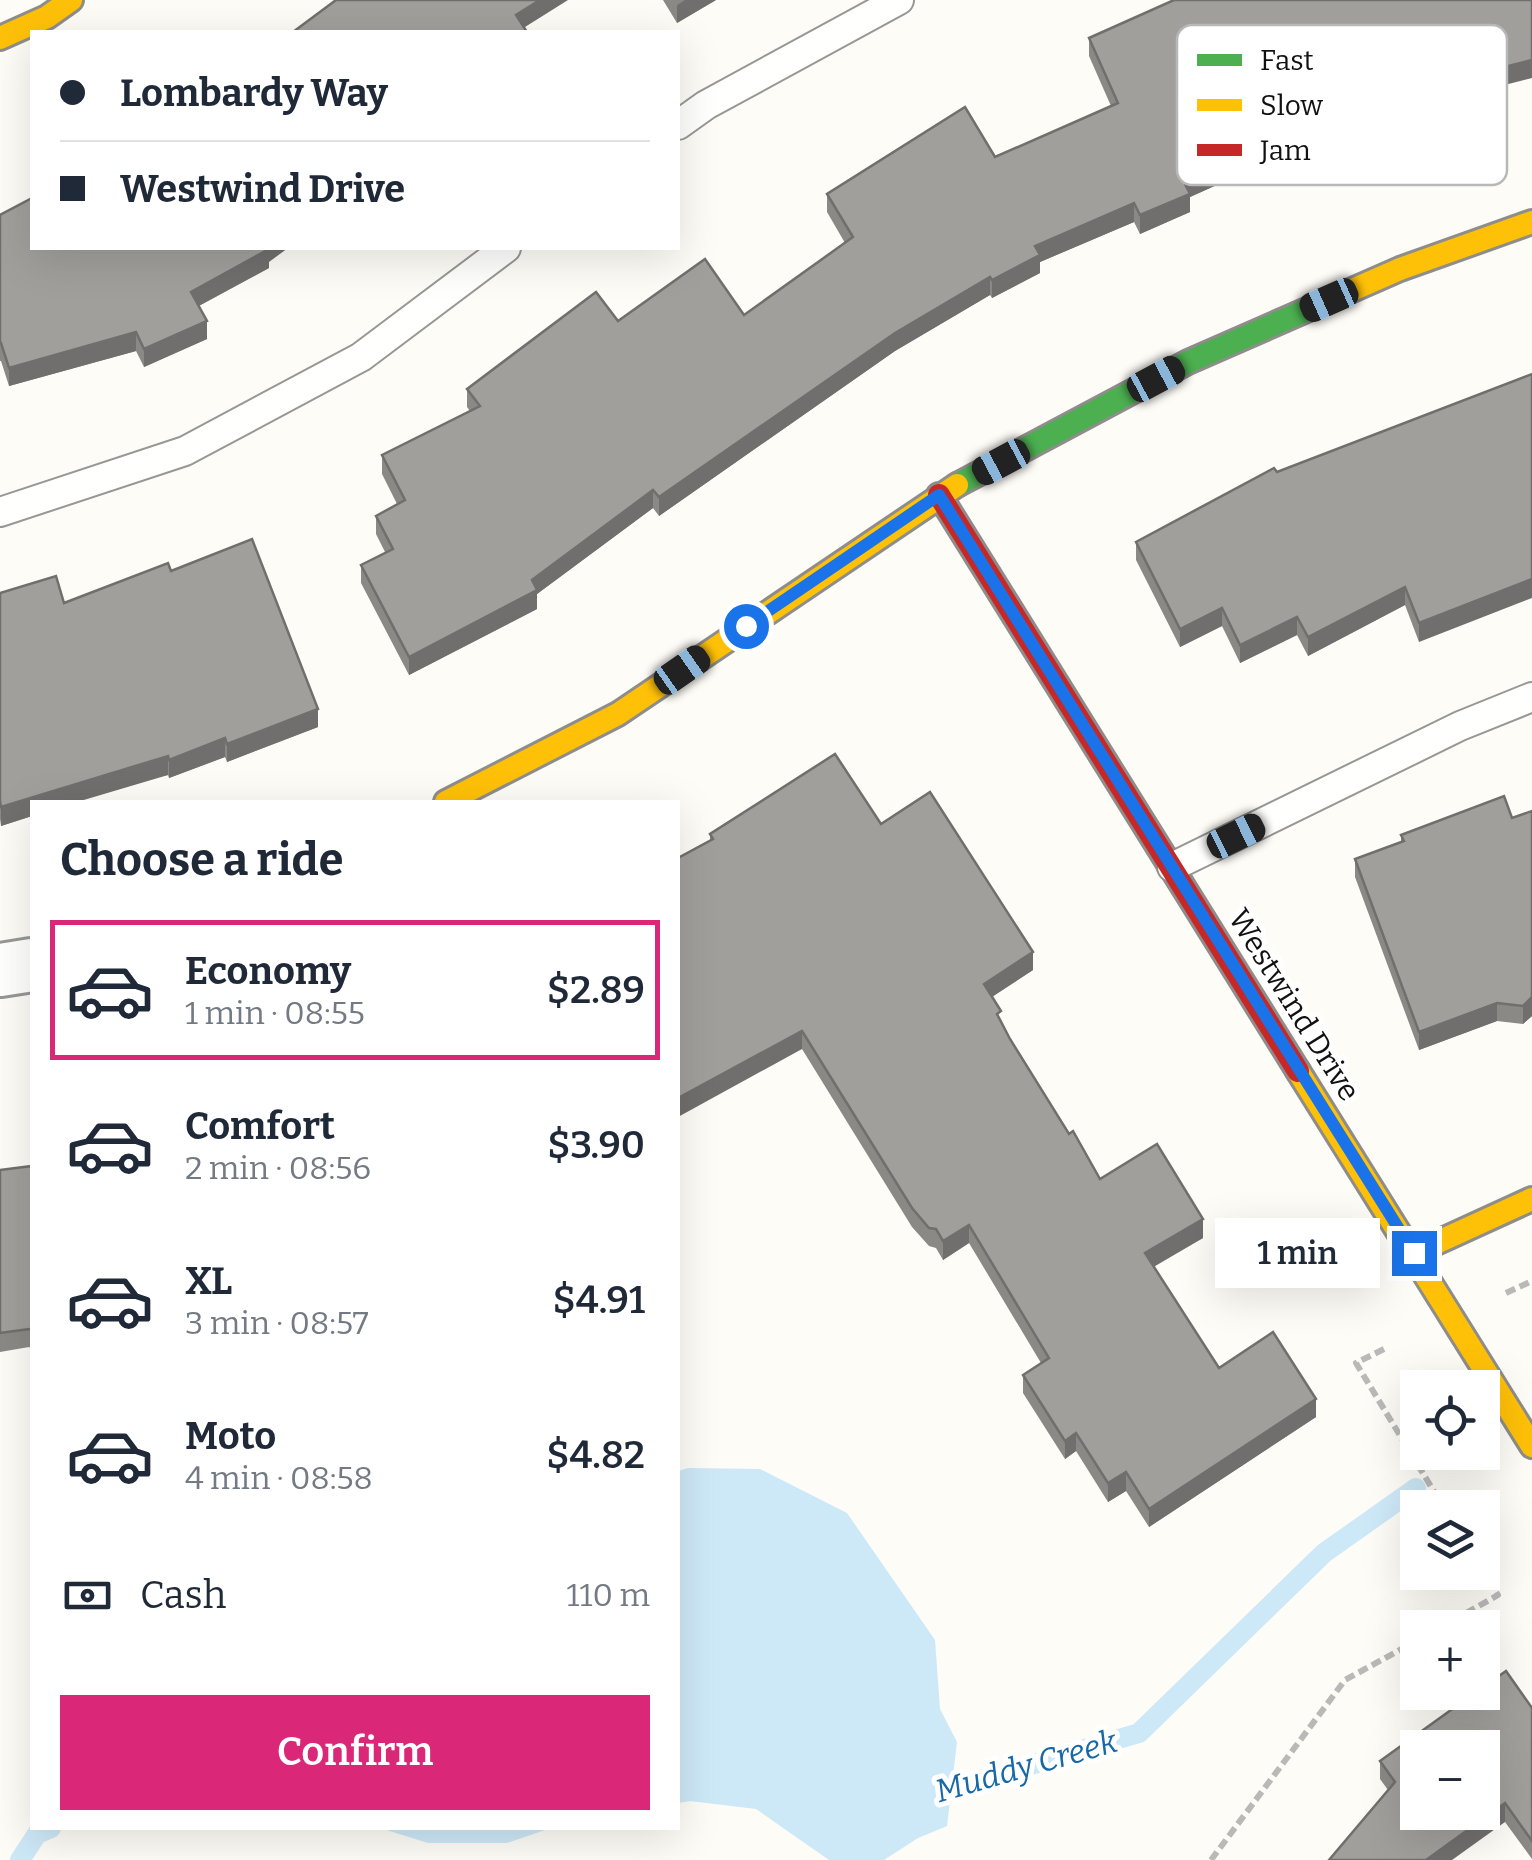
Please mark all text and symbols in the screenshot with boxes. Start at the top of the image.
legend [1177,25,1507,185]
text: Fast [1260,44,1314,77]
text: Lombardy Way [120,70,388,116]
text: Slow [1260,89,1323,122]
text: Jam [1259,134,1311,167]
text: Westwind Drive [120,166,405,212]
car [1295,274,1363,326]
car [1122,352,1190,406]
car [967,435,1035,489]
route start [724,604,769,649]
car [649,641,715,699]
car [1202,809,1270,863]
text: Choose a ride [60,833,343,887]
street label: Westwind Drive [1221,902,1367,1108]
icon: car [65,945,155,1035]
text: Economy [185,948,351,994]
text: $2.89 [547,967,645,1013]
text: 1 min · 08:55 [185,994,365,1032]
icon: car [65,1100,155,1190]
text: Comfort [185,1103,335,1149]
text: $3.90 [547,1122,645,1168]
text: 2 min · 08:56 [185,1149,371,1187]
callout: 1 min [1214,1218,1379,1288]
route end [1392,1231,1437,1276]
text: 1 min [1257,1234,1338,1272]
icon: car [65,1255,155,1345]
text: XL [185,1258,232,1304]
text: $4.91 [553,1277,645,1323]
text: 3 min · 08:57 [185,1304,369,1342]
map controls [1400,1370,1500,1830]
button: locate [1400,1370,1500,1470]
icon: car [65,1410,155,1500]
text: Moto [185,1413,276,1459]
text: $4.82 [546,1432,645,1478]
text: 4 min · 08:58 [185,1459,373,1497]
button: layers [1400,1490,1500,1590]
icon: cash [60,1568,115,1623]
text: Cash [140,1572,226,1618]
text: 110 m [567,1576,650,1614]
button: + [1400,1610,1500,1710]
button: Confirm [60,1695,650,1810]
water label: Muddy Creek [931,1722,1122,1810]
button: − [1400,1730,1500,1830]

